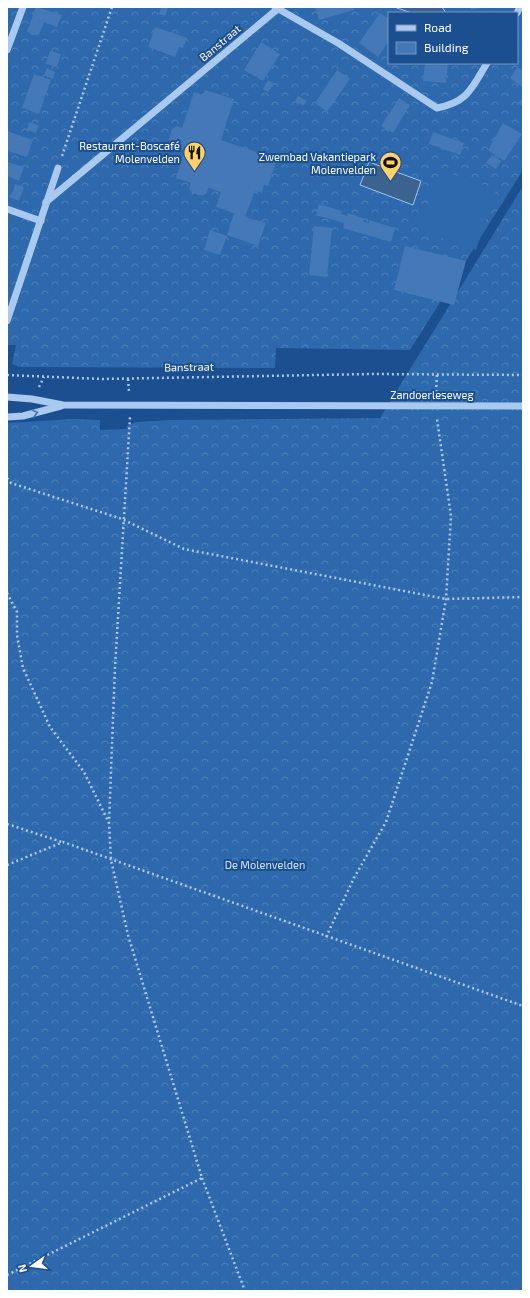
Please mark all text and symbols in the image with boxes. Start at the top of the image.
legend [388,12,518,64]
text: Road [424,20,452,34]
street label: Banstraat [196,22,243,64]
text: Building [424,40,469,54]
place label: Restaurant-Boscafé Molenvelden [79,139,180,165]
restaurant icon: Restaurant-Boscafé Molenvelden [182,139,208,172]
place label: Zwembad Vakantiepark Molenvelden [259,150,376,176]
sports icon: Zwembad Vakantiepark Molenvelden [378,150,404,183]
street label: Banstraat [164,360,214,373]
street label: Zandoerleseweg [390,388,474,401]
one-way arrow [32,409,39,418]
park label: De Molenvelden [225,858,305,871]
north arrow [12,1246,52,1286]
text: N [15,1263,29,1274]

